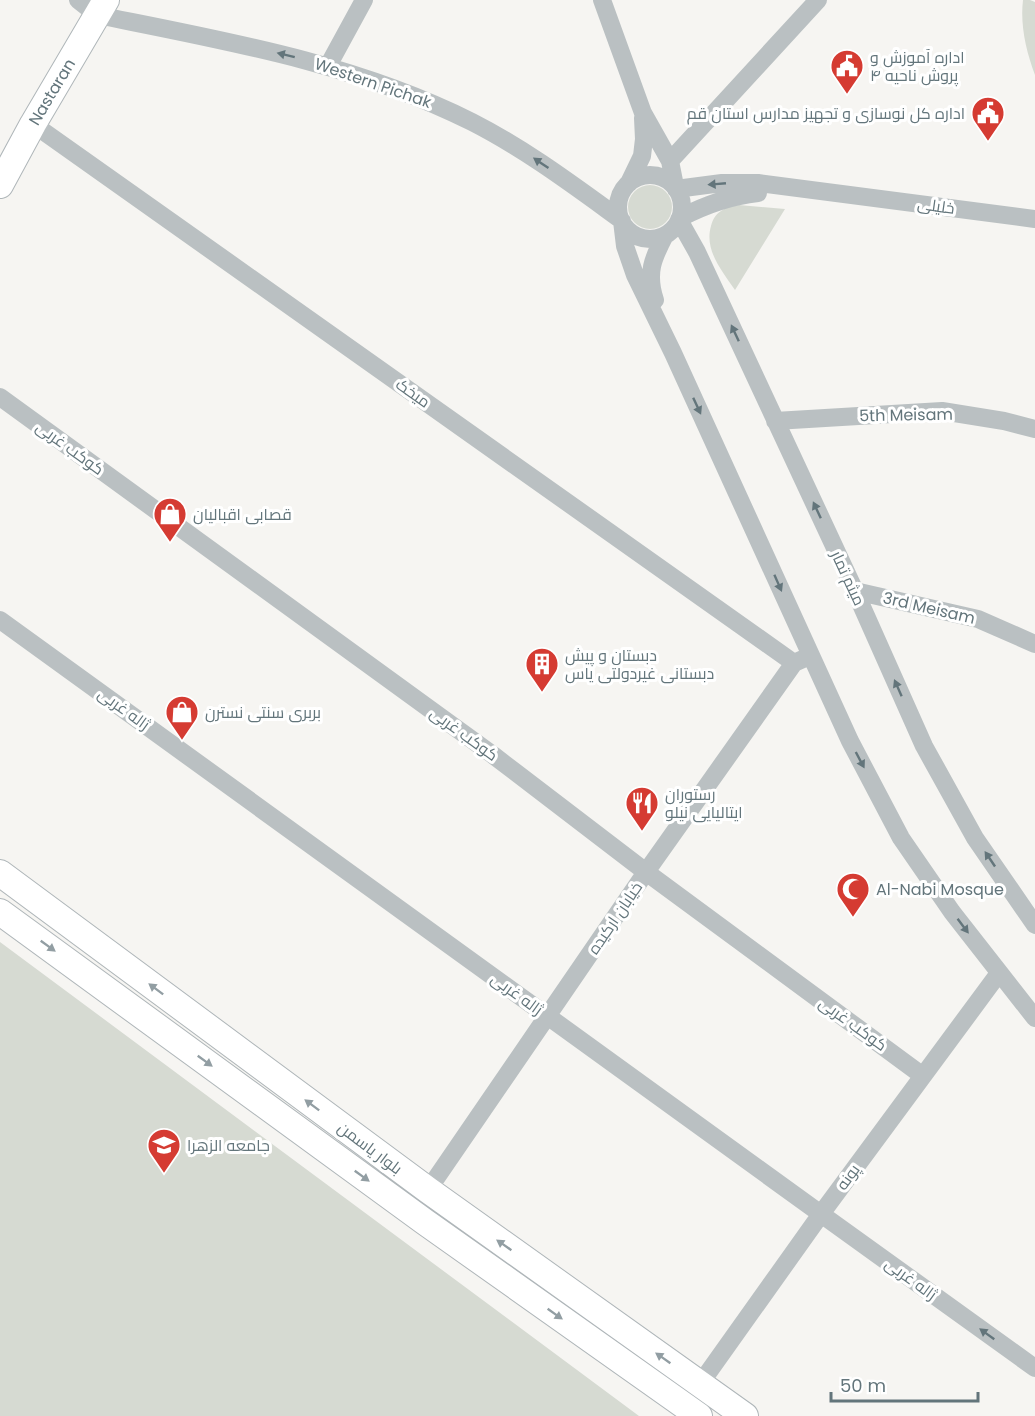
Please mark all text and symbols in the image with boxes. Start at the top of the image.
place label: اداره آموزش و پروش ناحیه ۴ [870,46,965,87]
public building icon: اداره آموزش و پروش ناحیه ۴ [829,48,865,95]
one-way arrow [276,49,295,59]
street label: Western Pichak [311,52,435,114]
street label: Nastaran [23,54,81,130]
public building icon: اداره کل نوسازی و تجهیز مدارس استان قم [970,95,1006,142]
place label: اداره کل نوسازی و تجهیز مدارس استان قم [687,102,965,125]
one-way arrow [533,158,549,169]
one-way arrow [707,179,726,189]
street label: خلیلی [916,192,956,220]
one-way arrow [730,325,739,342]
street label: میخک [391,373,435,413]
one-way arrow [693,397,702,415]
street label: 5th Meisam [859,403,953,427]
street label: کوکب غربی [31,415,109,481]
shop icon: قصابی اقبالیان [152,496,188,543]
one-way arrow [812,501,822,519]
place label: قصابی اقبالیان [193,503,292,526]
street label: میثم تمار [825,546,871,609]
one-way arrow [773,575,783,593]
street label: 3rd Meisam [881,586,977,630]
place label: دبستان و پیش دبستانی غیردولتی یاس [565,644,714,685]
building icon: دبستان و پیش دبستانی غیردولتی یاس [524,646,560,693]
one-way arrow [893,678,903,696]
street label: ژاله غربی [93,682,155,736]
shop icon: بربری سنتی نسترن [164,694,200,741]
place label: بربری سنتی نسترن [205,701,321,724]
street label: کوکب غربی [425,701,503,767]
one-way arrow [855,752,865,769]
place label: رستوران ایتالیایی نیلو [665,783,743,824]
restaurant icon: رستوران ایتالیایی نیلو [624,785,660,832]
one-way arrow [984,852,996,868]
mosque icon: Al-Nabi Mosque [835,871,871,918]
street label: خیابان ارکیده [582,877,648,959]
place label: Al-Nabi Mosque [876,878,1004,901]
one-way arrow [956,918,968,933]
one-way arrow [40,939,55,951]
street label: ژاله غربی [486,967,548,1021]
one-way arrow [148,983,164,995]
street label: کوکب غربی [814,991,892,1057]
one-way arrow [196,1055,212,1067]
one-way arrow [305,1099,321,1111]
street label: بلوار یاسمن [333,1116,407,1180]
school or university icon: جامعه الزهرا [146,1127,182,1174]
place label: جامعه الزهرا [187,1134,270,1157]
street label: پونه [831,1159,866,1195]
one-way arrow [354,1170,370,1182]
one-way arrow [496,1239,512,1251]
street label: ژاله غربی [880,1252,942,1306]
one-way arrow [546,1308,562,1320]
one-way arrow [980,1328,996,1340]
one-way arrow [655,1352,670,1364]
scale bar [831,1365,978,1403]
text: 50 m [840,1373,886,1398]

